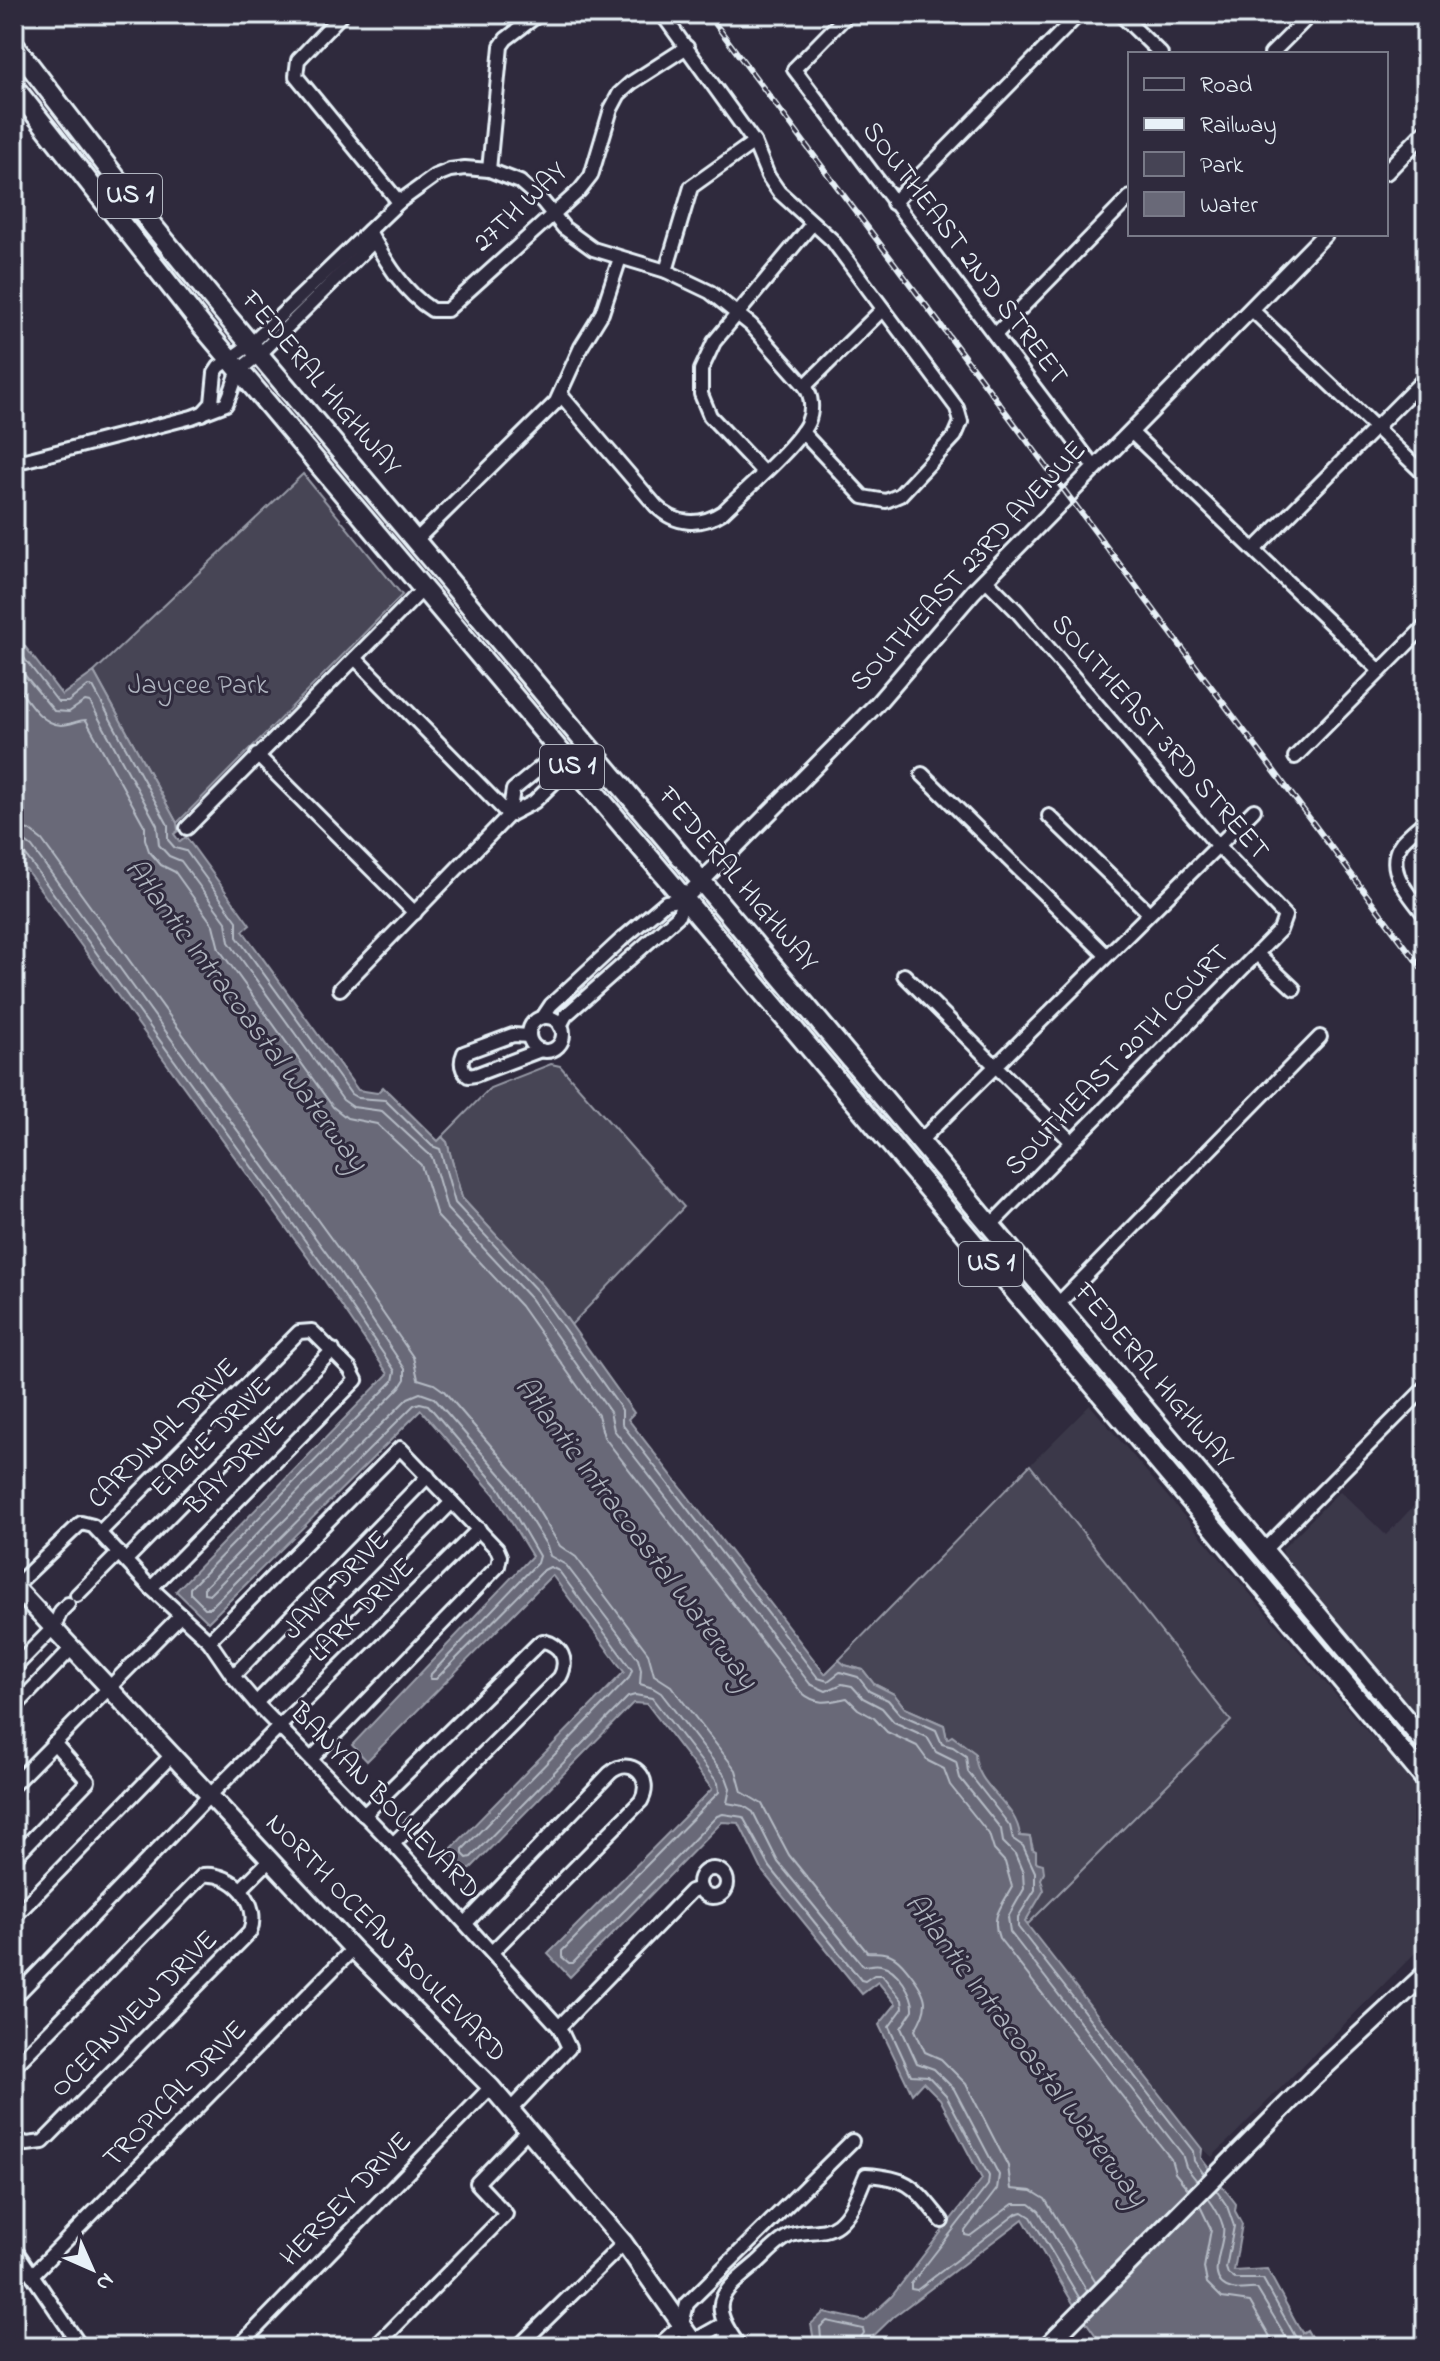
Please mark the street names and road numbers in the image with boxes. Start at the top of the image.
street label: SOUTHEAST 2ND STREET [851,113,1077,395]
street label: 27TH WAY [464,153,578,263]
road number: US 1 [98,174,162,218]
street label: FEDERAL HIGHWAY [229,282,410,486]
street label: SOUTHEAST 23RD AVENUE [841,432,1097,702]
street label: SOUTHEAST 3RD STREET [1040,605,1278,871]
road number: US 1 [540,745,604,789]
street label: FEDERAL HIGHWAY [646,778,827,982]
street label: SOUTHEAST 20TH COURT [996,936,1240,1186]
road number: US 1 [959,1242,1023,1286]
street label: FEDERAL HIGHWAY [1062,1274,1243,1478]
street label: CARDINAL DRIVE [79,1349,249,1519]
street label: EAGLE DRIVE [142,1368,282,1508]
street label: BAY DRIVE [176,1408,295,1527]
street label: JAVA DRIVE [274,1522,400,1650]
street label: LARK DRIVE [301,1549,425,1673]
street label: BANYAN BOULEVARD [278,1694,489,1910]
street label: NORTH OCEAN BOULEVARD [255,1805,515,2073]
street label: OCEANVIEW DRIVE [42,1922,228,2108]
street label: TROPICAL DRIVE [94,2012,258,2178]
street label: HERSEY DRIVE [272,2123,422,2277]

